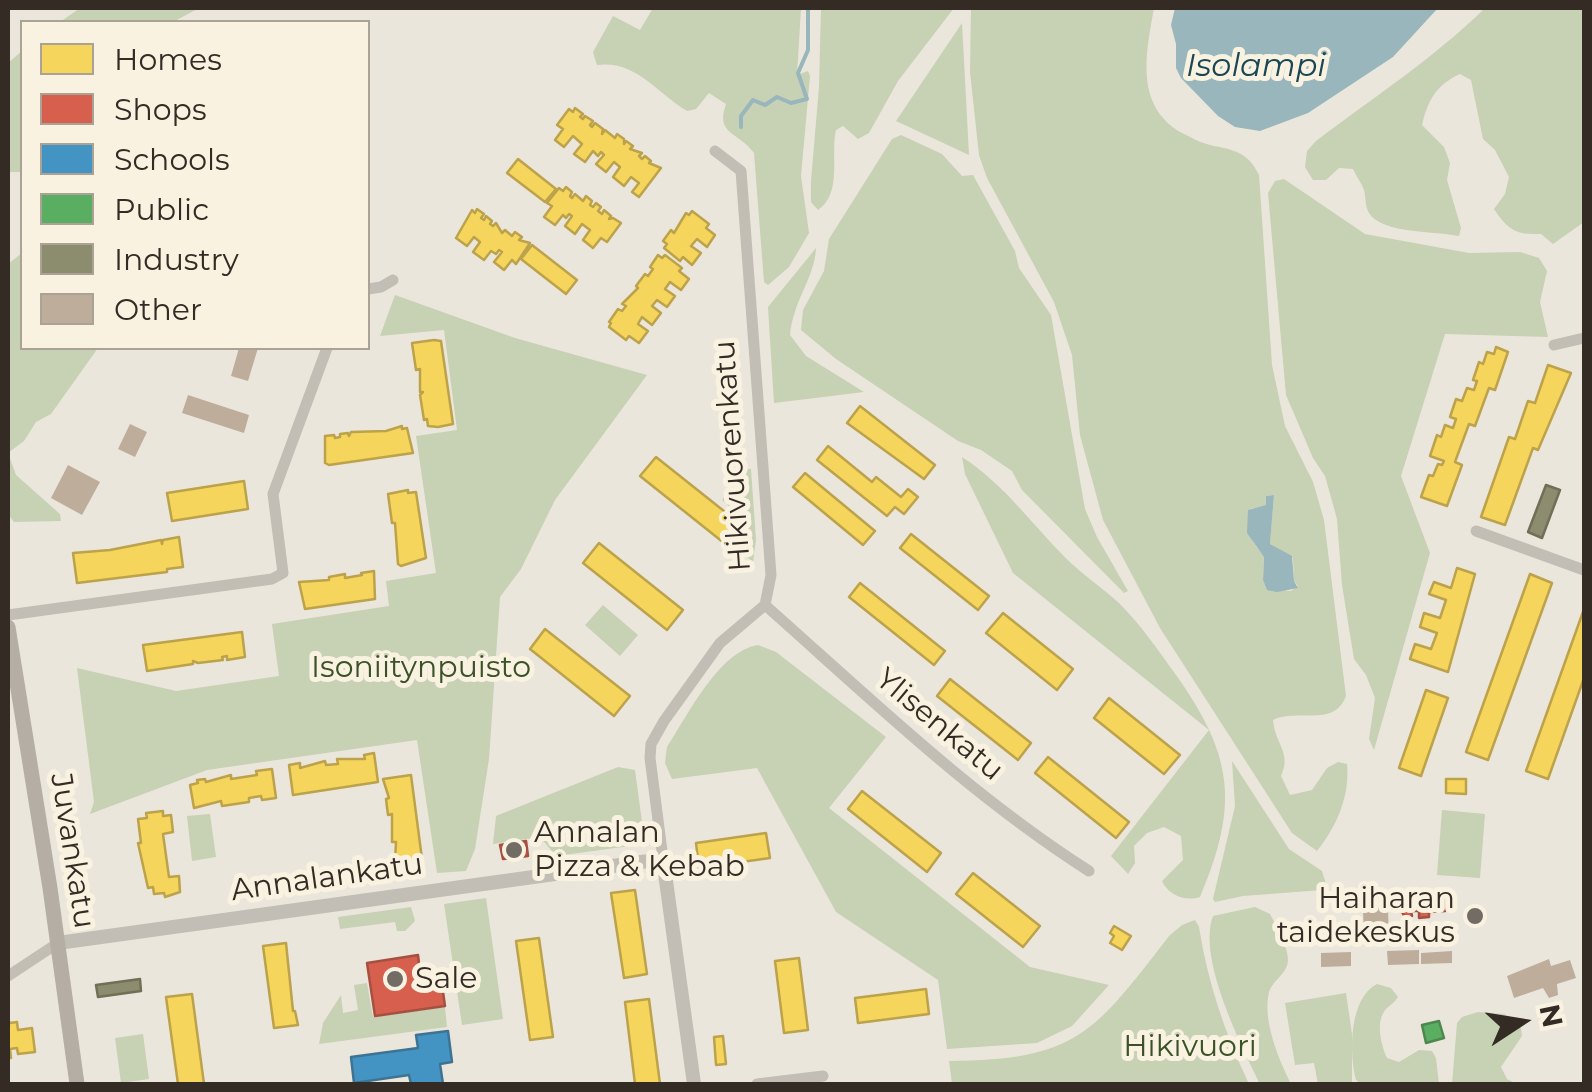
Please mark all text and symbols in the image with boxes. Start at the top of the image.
legend [20,20,370,350]
text: Homes [114,41,222,78]
water label: Isolampi [1186,48,1326,86]
text: Shops [114,91,207,128]
text: Schools [114,141,230,178]
text: Public [114,191,209,228]
text: Industry [114,241,239,278]
text: Other [114,291,202,328]
street label: Hikivuorenkatu [707,339,759,573]
park label: Isoniitynpuisto [311,650,531,686]
street label: Ylisenkatu [868,661,1010,789]
street label: Juvankatu [42,771,102,931]
place label: Annalan Pizza & Kebab [534,815,745,886]
marker: Annalan Pizza & Kebab [503,839,525,861]
street label: Annalankatu [229,847,425,909]
place label: Haiharan taidekeskus [1277,881,1455,952]
marker: Haiharan taidekeskus [1464,905,1486,927]
place label: Sale [415,961,477,997]
marker: Sale [384,968,406,990]
north arrow [1472,972,1572,1072]
text: N [1532,1001,1570,1030]
park label: Hikivuori [1123,1029,1257,1065]

